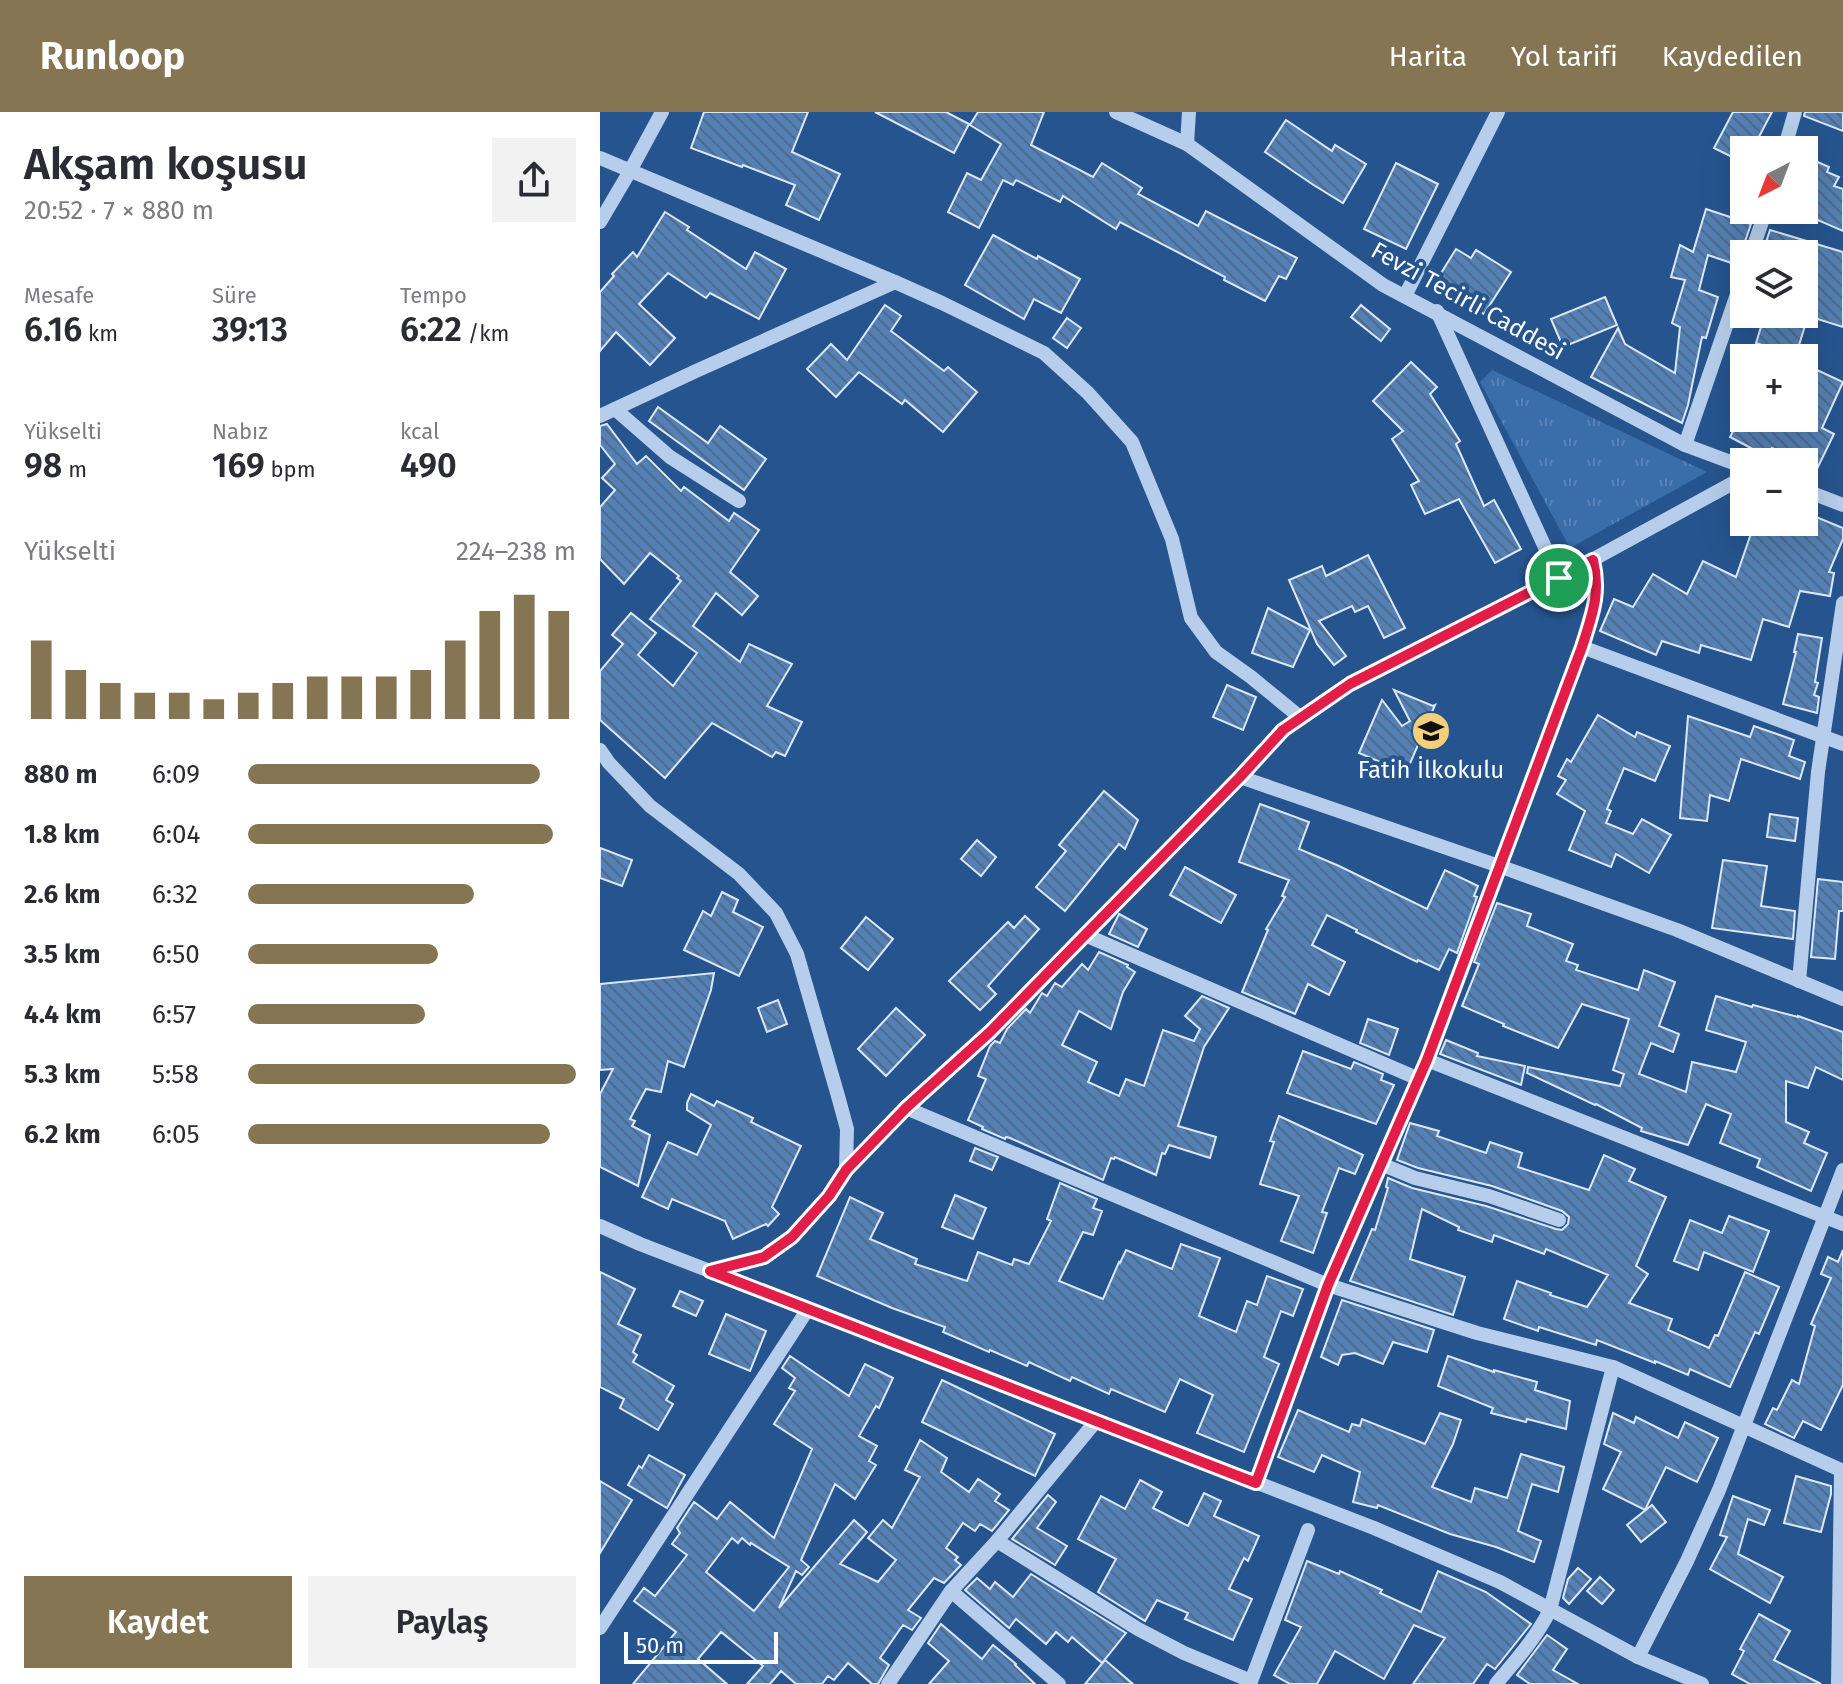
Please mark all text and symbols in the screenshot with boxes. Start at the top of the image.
text: Runloop [40,33,185,79]
text: Harita [1389,40,1467,73]
text: Yol tarifi [1511,40,1618,73]
text: Kaydedilen [1662,40,1803,73]
north arrow [1730,136,1818,224]
map controls [1730,136,1818,536]
text: Akşam koşusu [24,138,308,191]
button: share [492,138,576,222]
text: 20:52 · 7 × 880 m [24,195,214,226]
street label: Fevzi Tecirli Caddesi [1366,236,1570,366]
button: layers [1730,240,1818,328]
text: Mesafe [24,282,94,309]
text: Süre [212,282,257,309]
text: Tempo [400,282,467,309]
text: 6.16 [24,309,82,350]
text: 39:13 [212,309,288,350]
text: 6:22 [400,309,462,350]
text: km [82,320,118,347]
text: /km [462,320,509,347]
button: + [1730,344,1818,432]
text: Yükselti [24,418,102,445]
text: Nabız [212,418,268,445]
text: kcal [400,418,440,445]
text: 98 [24,445,62,486]
text: 169 [212,445,265,486]
text: 490 [400,445,457,486]
button: − [1730,448,1818,536]
text: m [62,456,87,483]
text: bpm [265,456,316,483]
text: Yükselti [24,536,116,567]
text: 224–238 m [456,536,576,567]
pin [1525,544,1593,612]
icon: arrive [1537,556,1581,600]
school or university icon: Fatih İlkokulu [1410,710,1452,752]
place label: Fatih İlkokulu [1358,756,1504,784]
text: 880 m [24,759,98,790]
text: 6:09 [152,759,200,790]
text: 1.8 km [24,819,100,850]
text: 6:04 [152,819,200,850]
text: 2.6 km [24,879,101,910]
text: 6:32 [152,879,198,910]
text: 3.5 km [24,939,100,970]
text: 6:50 [152,939,200,970]
text: 4.4 km [24,999,102,1030]
text: 6:57 [152,999,196,1030]
text: 5.3 km [24,1059,101,1090]
text: 5:58 [152,1059,199,1090]
text: 6.2 km [24,1119,101,1150]
text: 6:05 [152,1119,200,1150]
button: Kaydet [24,1576,292,1668]
button: Paylaş [308,1576,576,1668]
scale bar [624,1628,778,1664]
text: 50 m [636,1632,684,1659]

